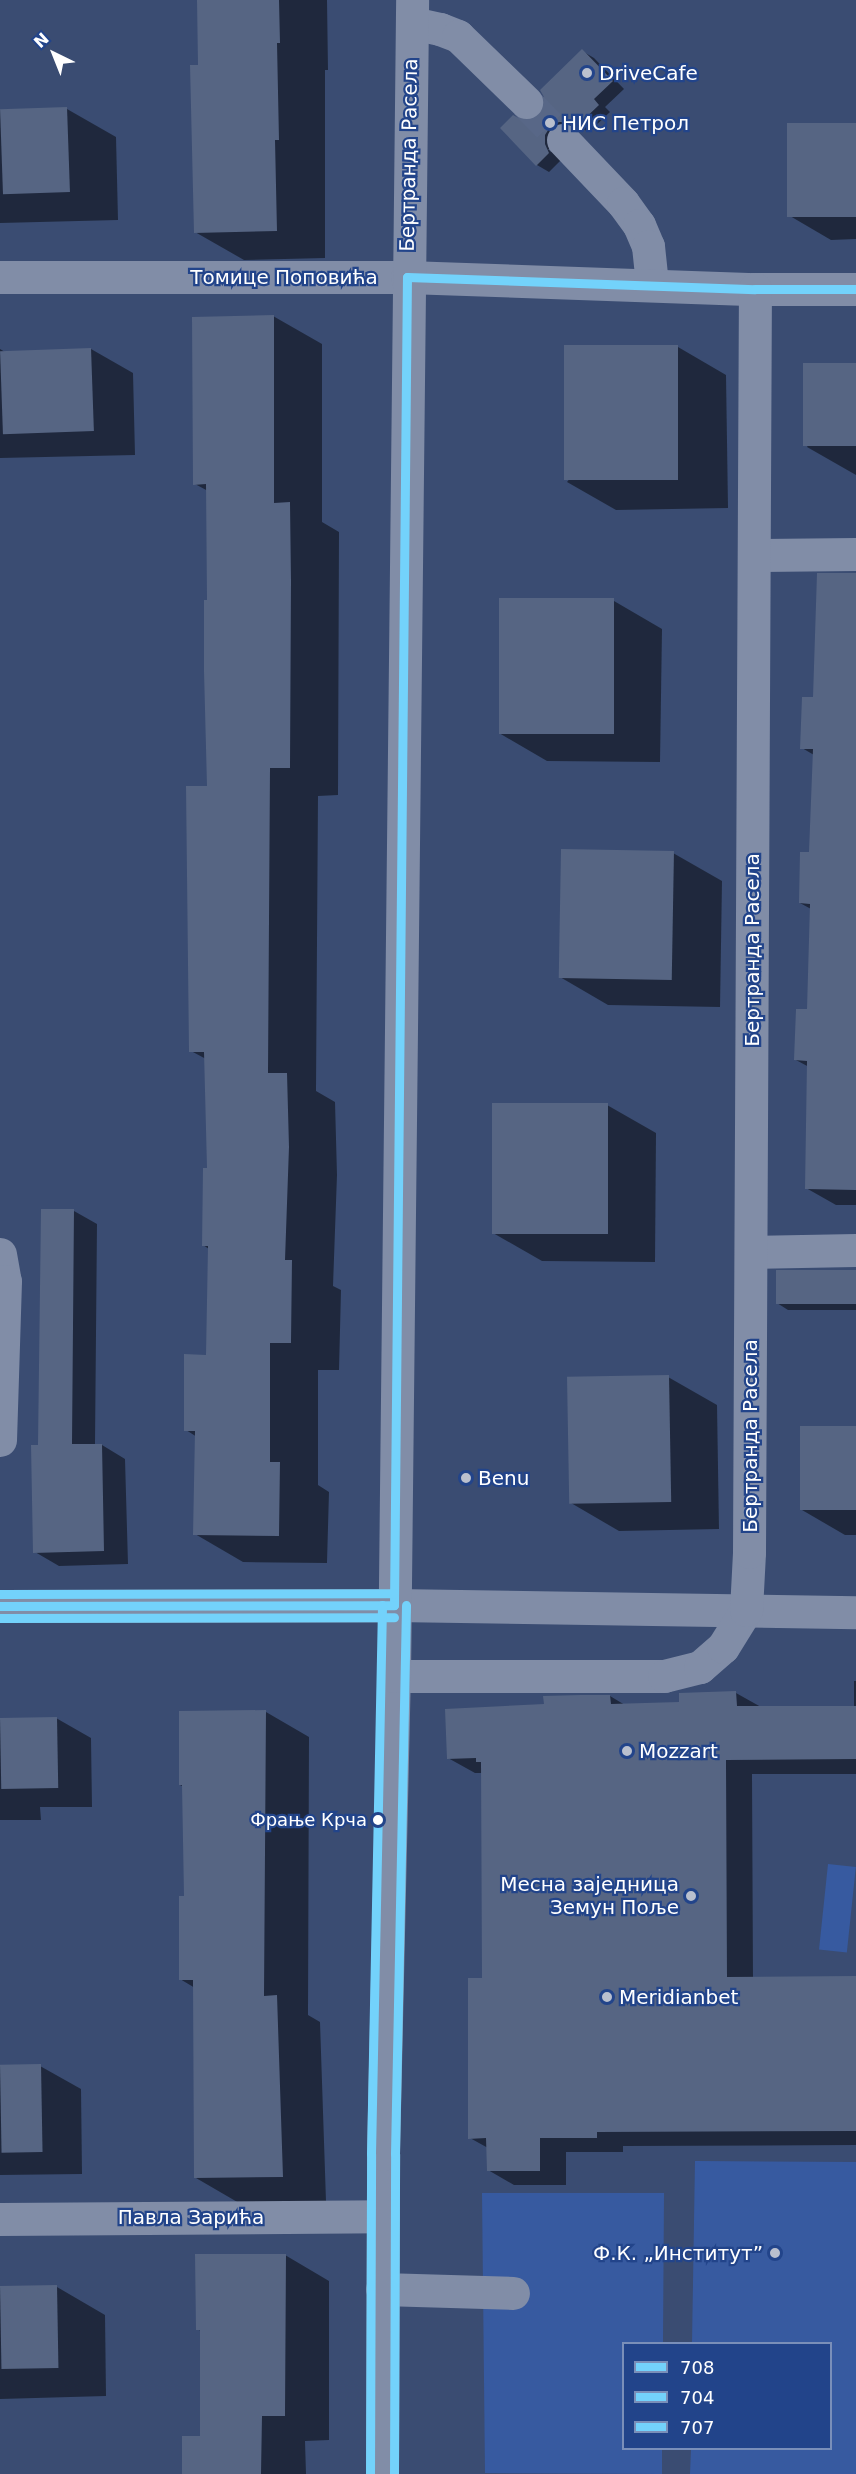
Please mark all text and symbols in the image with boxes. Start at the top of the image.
north arrow [24,24,84,84]
text: N [30,29,53,52]
street label: Бертранда Расела [395,58,423,252]
place label: DriveCafe [599,61,698,85]
marker: DriveCafe [580,66,594,80]
place label: НИС Петрол [562,111,689,135]
marker: НИС Петрол [543,116,557,130]
street label: Томице Поповића [190,265,378,289]
street label: Бертранда Расела [740,853,764,1047]
street label: Бертранда Расела [738,1339,762,1533]
place label: Benu [478,1466,529,1490]
marker: Benu [459,1471,473,1485]
place label: Mozzart [639,1739,718,1763]
marker: Mozzart [620,1744,634,1758]
place label: Фрање Крча [250,1809,367,1831]
marker: Фрање Крча [372,1814,384,1826]
place label: Месна заједница Земун Поље [500,1872,679,1919]
marker: Месна заједница Земун Поље [684,1889,698,1903]
place label: Meridianbet [619,1985,738,2009]
marker: Meridianbet [600,1990,614,2004]
street label: Павла Зарића [118,2205,264,2229]
place label: Ф.К. „Институт” [593,2241,763,2265]
marker: Ф.К. „Институт” [768,2246,782,2260]
legend [622,2342,832,2450]
text: 708 [680,2357,714,2378]
text: 704 [680,2387,714,2408]
text: 707 [680,2417,714,2438]

